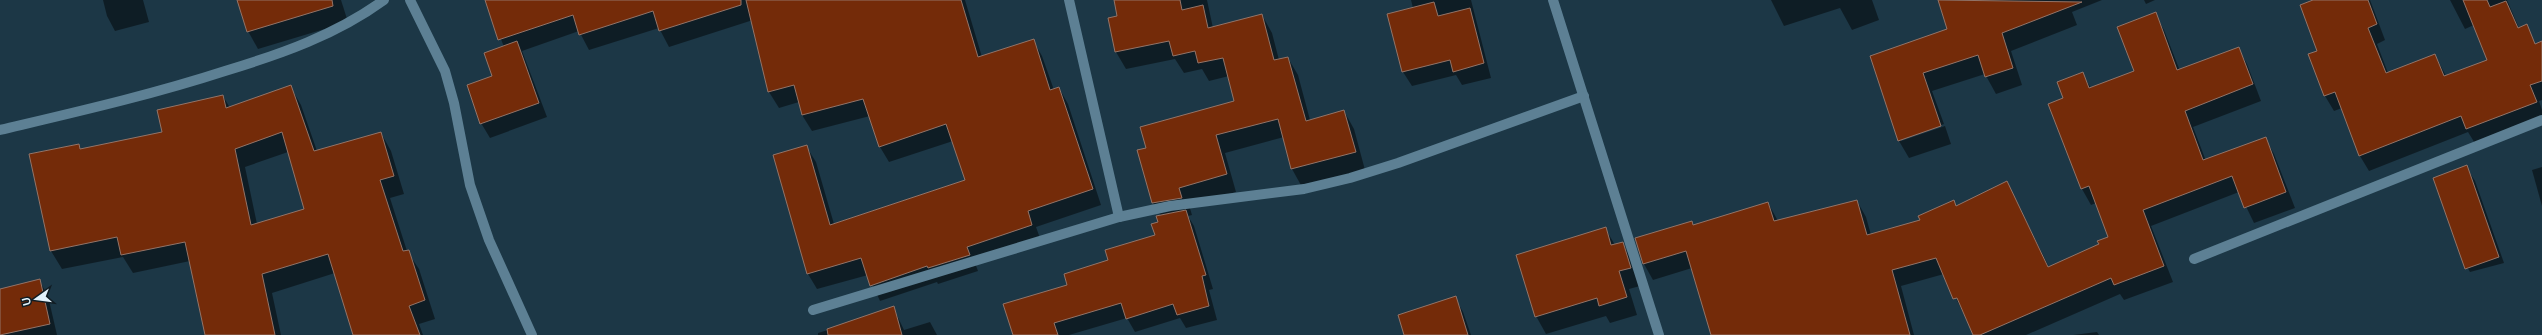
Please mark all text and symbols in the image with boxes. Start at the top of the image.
north arrow [16,279,56,319]
text: U [19,296,33,307]

